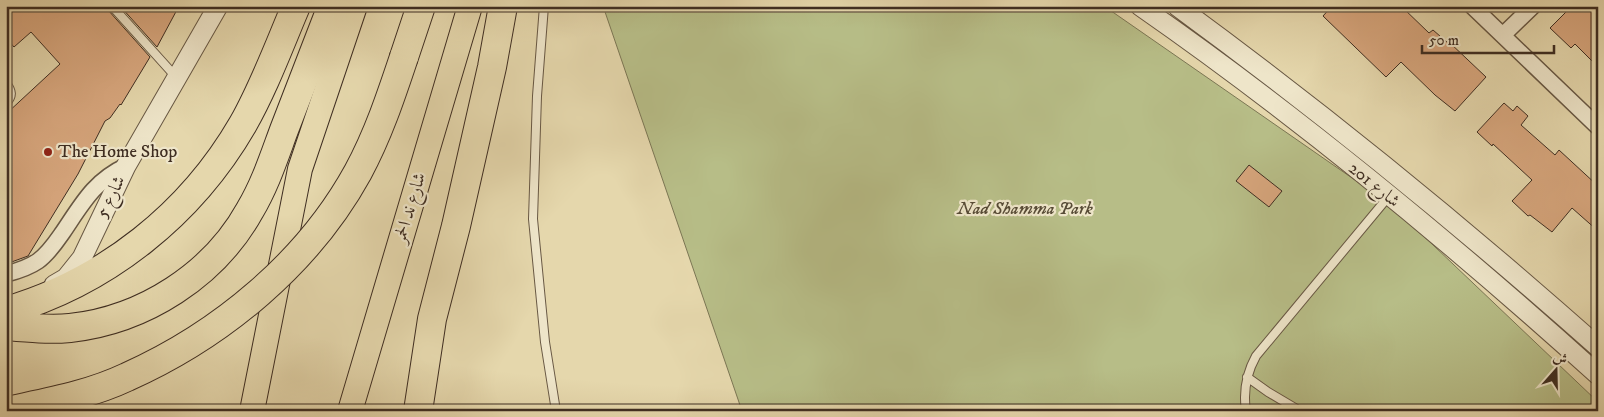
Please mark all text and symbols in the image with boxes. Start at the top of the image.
scale bar [1422,22,1554,54]
text: 50 m [1429,31,1459,50]
place label: The Home Shop [58,141,177,163]
marker: The Home Shop [42,146,54,158]
street label: شارع 201 [1342,158,1404,215]
street label: شارع ند الحمر [388,170,434,249]
street label: شارع 5 [91,172,133,223]
park label: Nad Shamma Park [956,198,1093,220]
north arrow [1532,344,1582,394]
text: ش [1550,348,1570,370]

